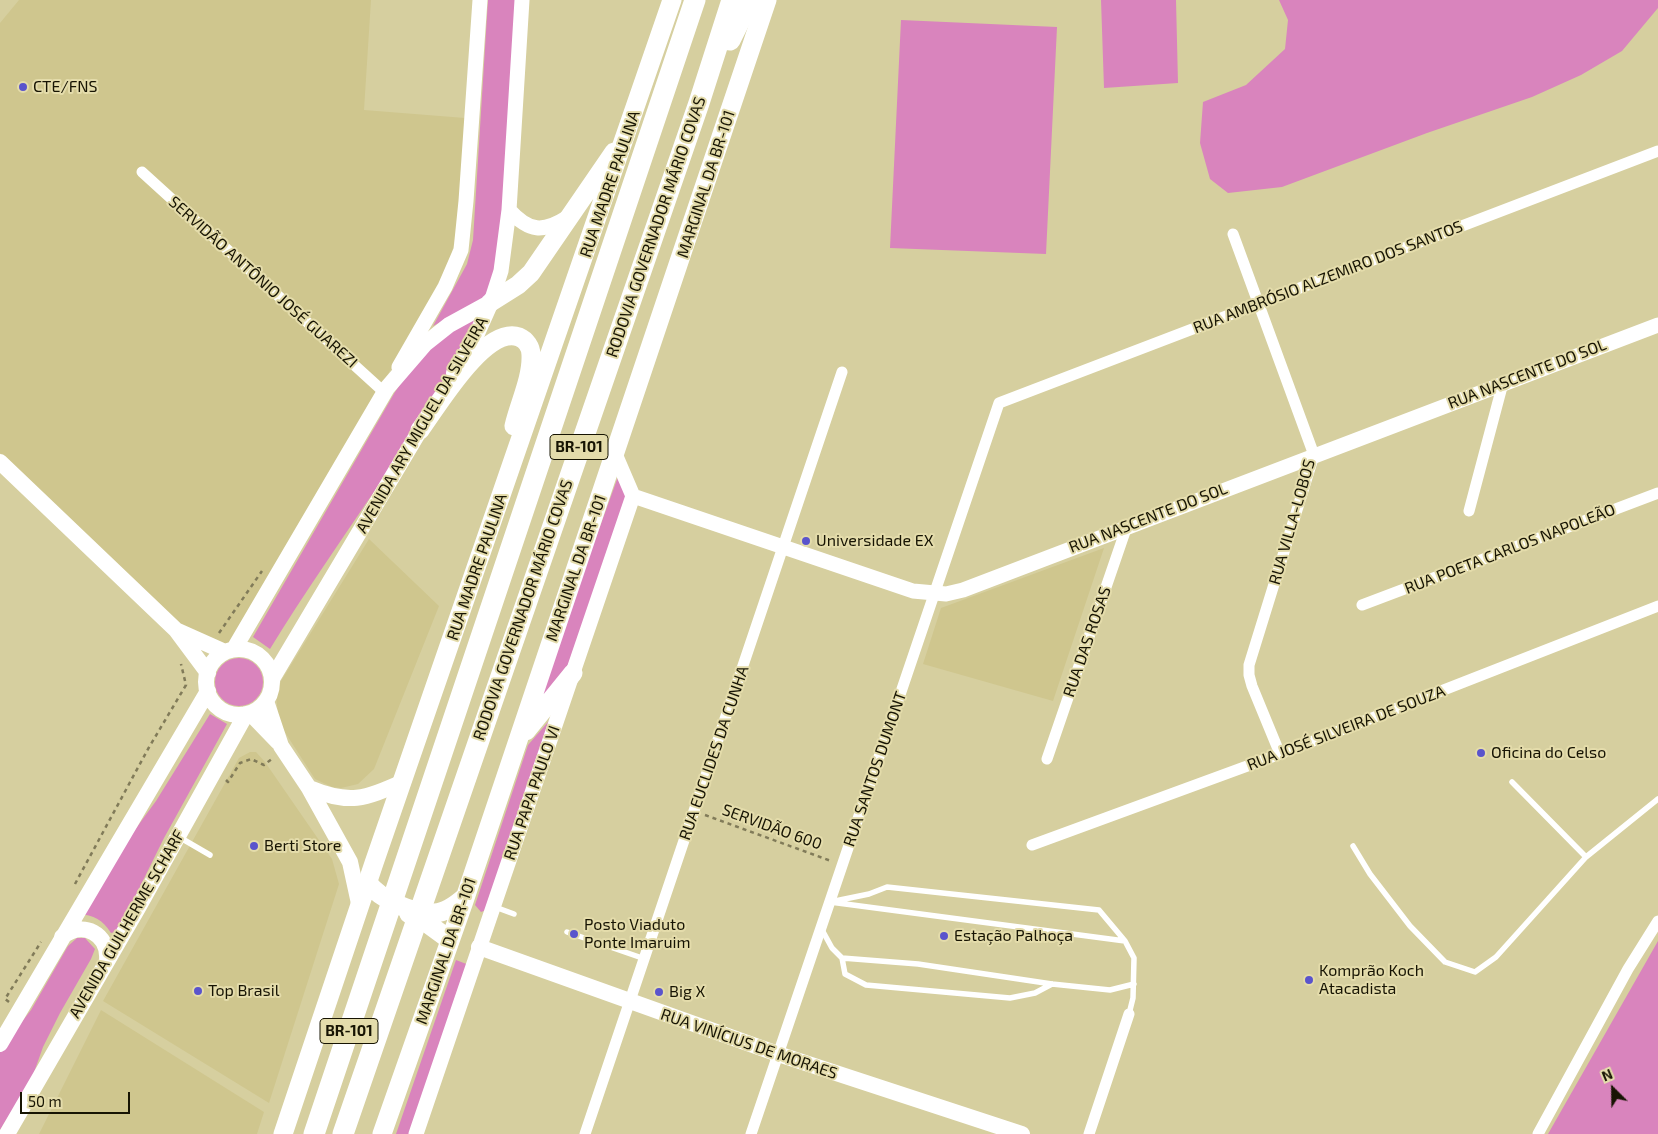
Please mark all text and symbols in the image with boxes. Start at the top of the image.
place label: CTE/FNS [33,77,98,97]
marker: CTE/FNS [17,81,29,93]
street label: RODOVIA GOVERNADOR MÁRIO COVAS [602,94,710,360]
street label: RUA MADRE PAULINA [576,108,644,260]
street label: MARGINAL DA BR-101 [673,108,739,260]
street label: SERVIDÃO ANTÔNIO JOSÉ GUAREZI [165,192,361,372]
street label: RUA AMBRÓSIO ALZEMIRO DOS SANTOS [1190,217,1466,337]
street label: AVENIDA ARY MIGUEL DA SILVEIRA [352,313,492,537]
street label: RUA NASCENTE DO SOL [1445,335,1609,413]
road number: BR-101 [550,434,608,460]
street label: RUA VILLA-LOBOS [1265,457,1319,587]
street label: RODOVIA GOVERNADOR MÁRIO COVAS [469,477,577,743]
street label: RUA NASCENTE DO SOL [1066,479,1230,557]
street label: RUA MADRE PAULINA [443,491,511,643]
street label: MARGINAL DA BR-101 [542,492,610,644]
street label: RUA POETA CARLOS NAPOLEÃO [1402,500,1618,598]
place label: Universidade EX [816,531,933,551]
marker: Universidade EX [800,535,812,547]
street label: RUA DAS ROSAS [1059,584,1115,700]
street label: RUA EUCLIDES DA CUNHA [675,663,753,843]
street label: RUA JOSÉ SILVEIRA DE SOUZA [1244,681,1448,775]
street label: RUA SANTOS DUMONT [839,689,911,849]
street label: RUA PAPA PAULO VI [500,723,564,863]
place label: Oficina do Celso [1491,743,1606,763]
marker: Oficina do Celso [1475,747,1487,759]
street label: SERVIDÃO 600 [719,800,825,854]
street label: AVENIDA GUILHERME SCHARF [65,826,189,1022]
place label: Berti Store [264,836,341,856]
marker: Berti Store [248,840,260,852]
street label: MARGINAL DA BR-101 [412,875,480,1027]
place label: Posto Viaduto Ponte Imaruim [584,915,690,953]
place label: Estação Palhoça [954,926,1073,946]
marker: Posto Viaduto Ponte Imaruim [568,928,580,940]
marker: Estação Palhoça [938,930,950,942]
place label: Komprão Koch Atacadista [1319,961,1424,999]
marker: Komprão Koch Atacadista [1303,974,1315,986]
place label: Top Brasil [208,981,279,1001]
place label: Big X [669,982,705,1002]
marker: Top Brasil [192,985,204,997]
marker: Big X [653,986,665,998]
street label: RUA VINÍCIUS DE MORAES [658,1005,840,1083]
road number: BR-101 [320,1018,378,1044]
north arrow [1588,1064,1638,1114]
text: N [1599,1065,1615,1085]
scale bar [22,1082,132,1114]
text: 50 m [28,1092,62,1110]

